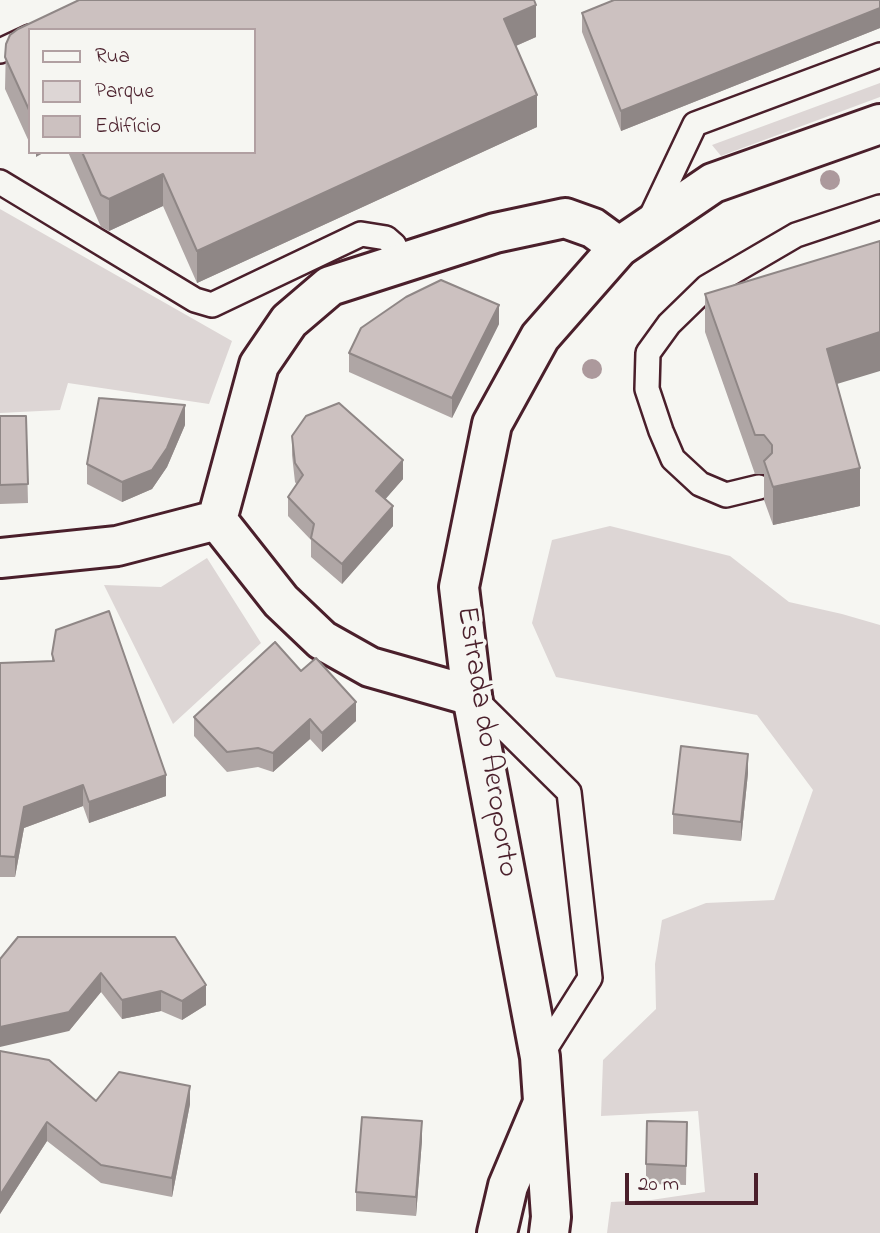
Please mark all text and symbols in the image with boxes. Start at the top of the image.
legend [28,28,256,154]
text: Rua [95,42,130,72]
text: Parque [95,77,154,107]
text: Edifício [95,112,161,142]
street label: Estrada do Aeroporto [446,604,524,880]
scale bar [628,1160,761,1204]
text: 20 m [638,1170,679,1200]

